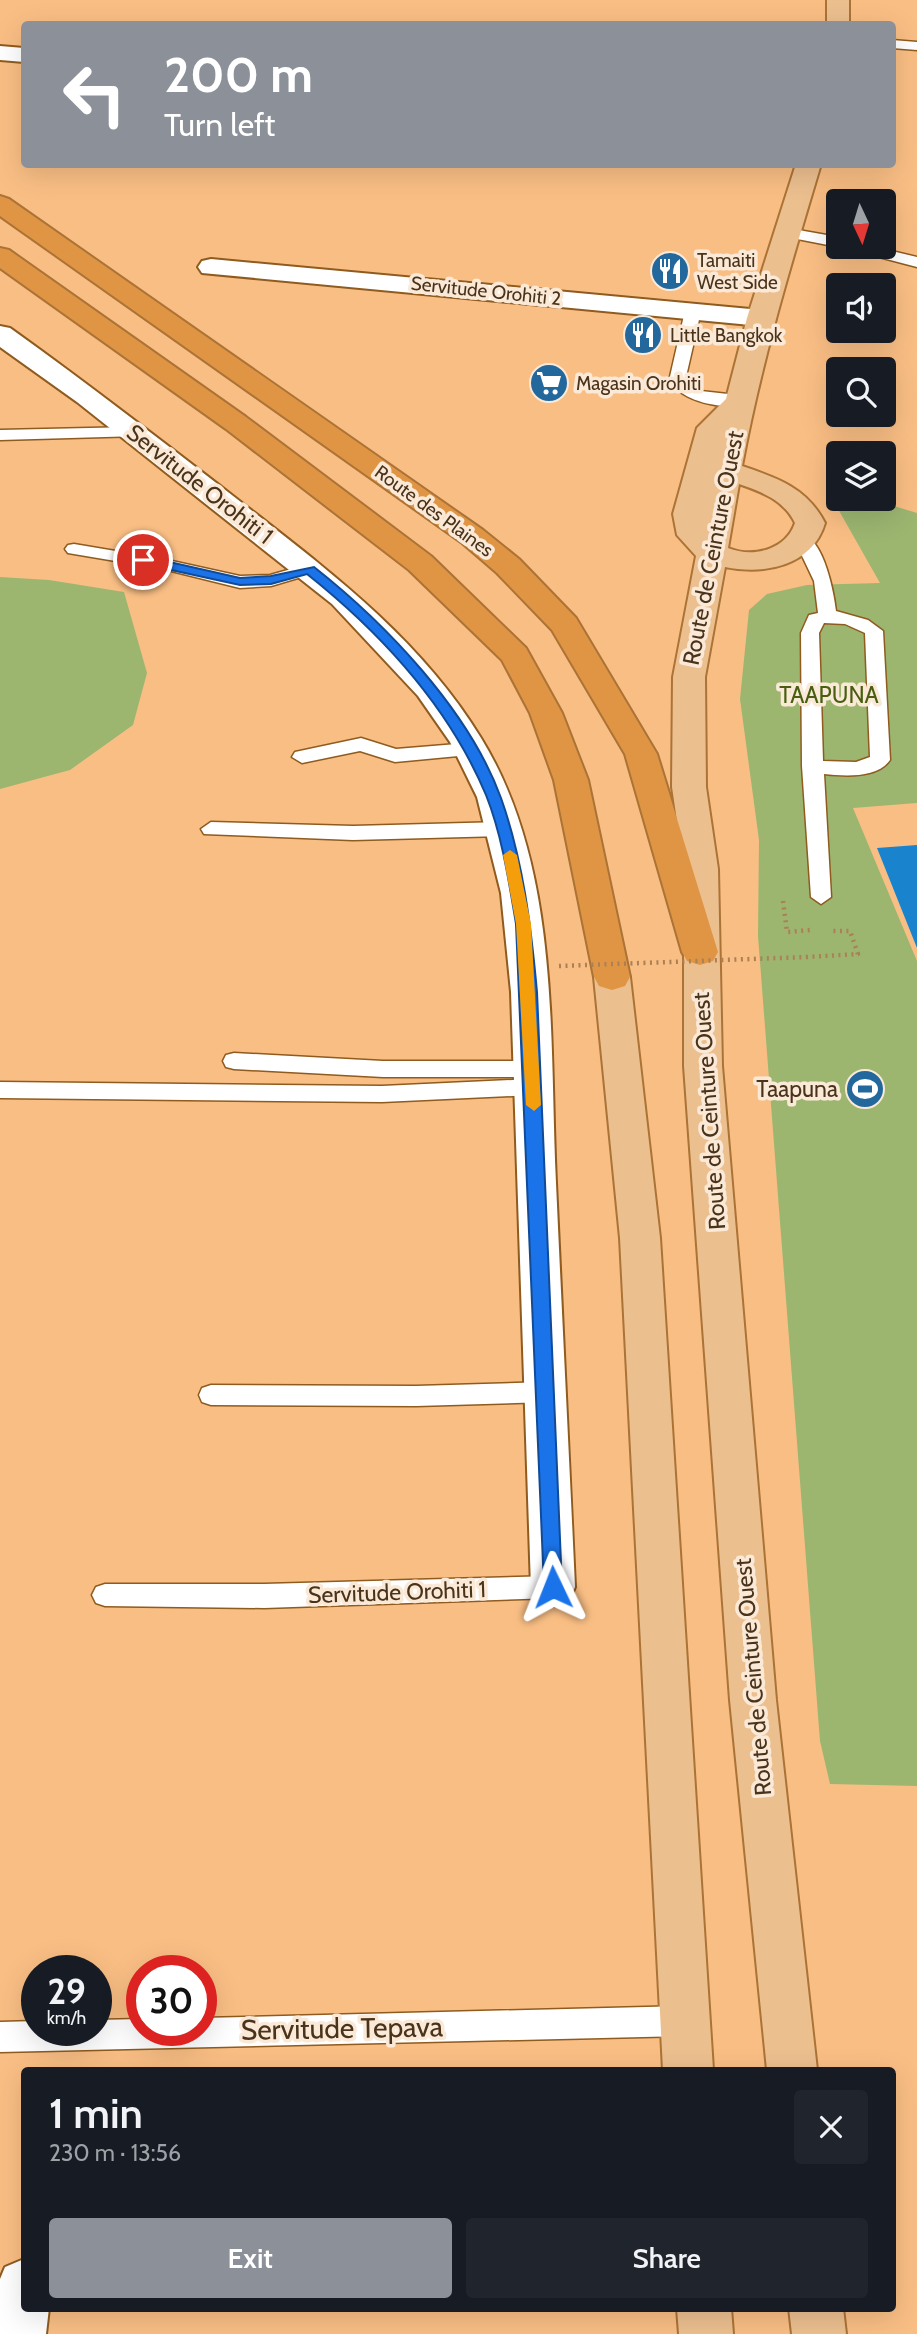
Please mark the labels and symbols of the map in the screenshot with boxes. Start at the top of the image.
north arrow [826,189,896,259]
place label: Tamaiti West Side [697,249,778,294]
restaurant icon: Tamaiti West Side [649,250,691,292]
street label: Servitude Orohiti 2 [410,272,562,310]
restaurant icon: Little Bangkok [622,314,664,356]
place label: Little Bangkok [670,324,783,347]
supermarket icon: Magasin Orohiti [528,362,570,404]
place label: Magasin Orohiti [576,372,701,395]
street label: Servitude Orohiti 1 [121,418,279,550]
street label: Route de Ceinture Ouest [677,428,749,668]
street label: Route des Plaines [370,460,498,562]
pin [113,530,173,590]
park label: TAAPUNA [779,681,879,709]
street label: Route de Ceinture Ouest [687,991,731,1231]
sports icon: Taapuna [844,1068,886,1110]
place label: Taapuna [756,1075,838,1103]
position arrow [516,1550,590,1624]
street label: Route de Ceinture Ouest [729,1557,777,1797]
street label: Servitude Orohiti 1 [308,1575,486,1609]
speed limit sign: 30 [126,1955,217,2046]
street label: Servitude Tepava [241,2009,444,2047]

